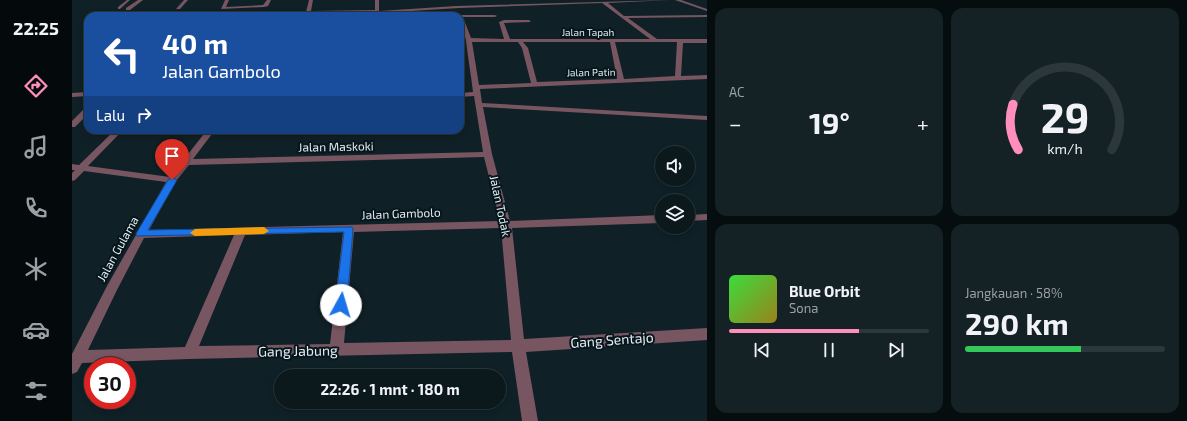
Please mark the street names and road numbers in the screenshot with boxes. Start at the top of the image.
street label: Jalan Tapah [562,26,614,38]
street label: Jalan Patin [566,66,616,78]
street label: Jalan Maskoki [298,138,374,154]
street label: Jalan Todak [488,174,514,238]
street label: Jalan Gambolo [361,205,441,221]
street label: Jalan Gulama [94,214,141,283]
street label: Gang Sentajo [570,328,654,351]
street label: Gang Jabung [258,341,338,360]

